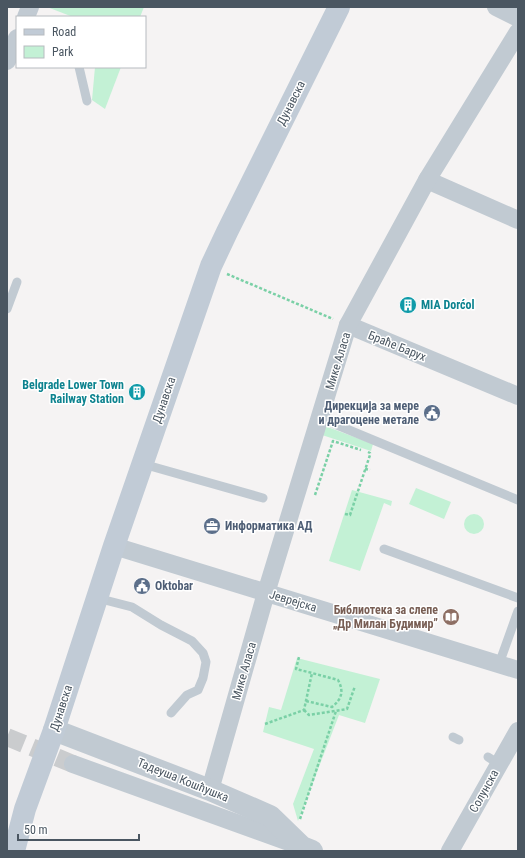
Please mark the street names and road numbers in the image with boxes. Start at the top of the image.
street label: Дунавска [274,78,308,128]
street label: Браће Барух [366,328,428,364]
street label: Мике Аласа [323,330,353,391]
street label: Дунавска [150,375,178,425]
street label: Јеврејска [268,587,319,615]
street label: Мике Аласа [229,640,259,701]
street label: Дунавска [47,683,75,733]
street label: Тадеуша Кошћушка [135,755,231,805]
street label: Солунска [466,767,502,815]

